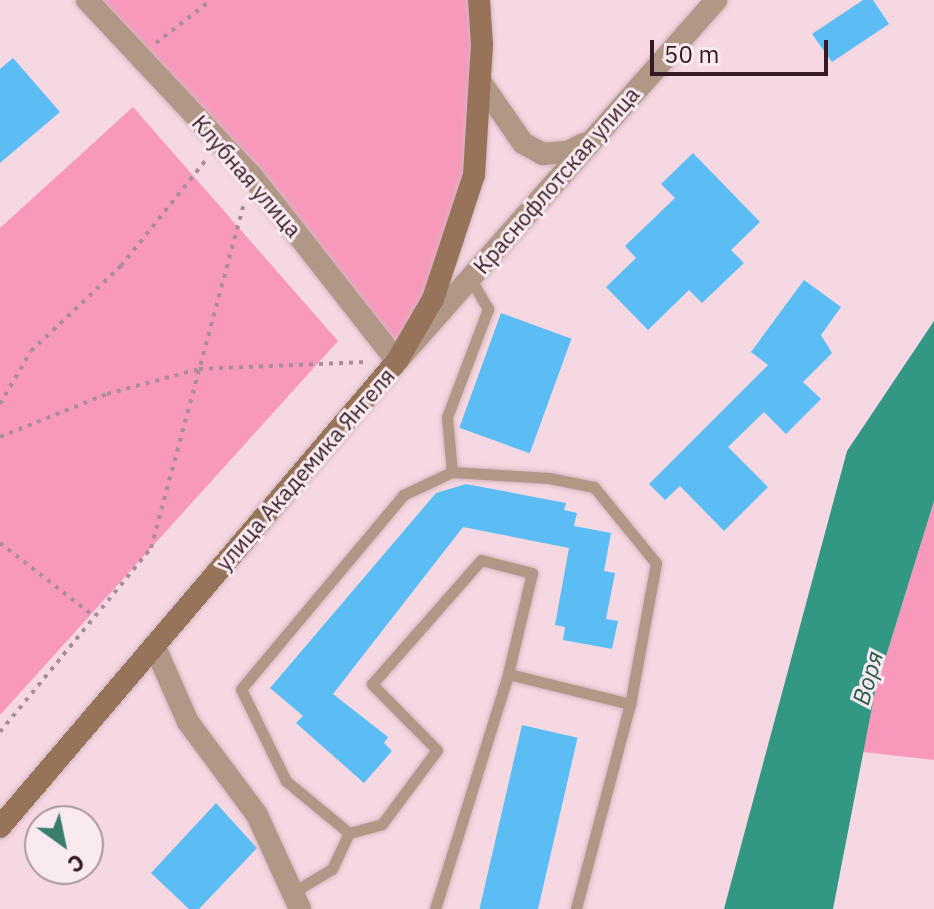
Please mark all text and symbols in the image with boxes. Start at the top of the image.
scale bar [654,24,832,74]
text: 50 m [664,38,719,70]
street label: Краснофлотская улица [468,81,644,279]
street label: Клубная улица [187,110,307,242]
street label: улица Академика Янгеля [210,363,400,575]
water label: Воря [847,648,889,708]
north arrow [24,805,104,885]
text: С [62,848,90,880]

